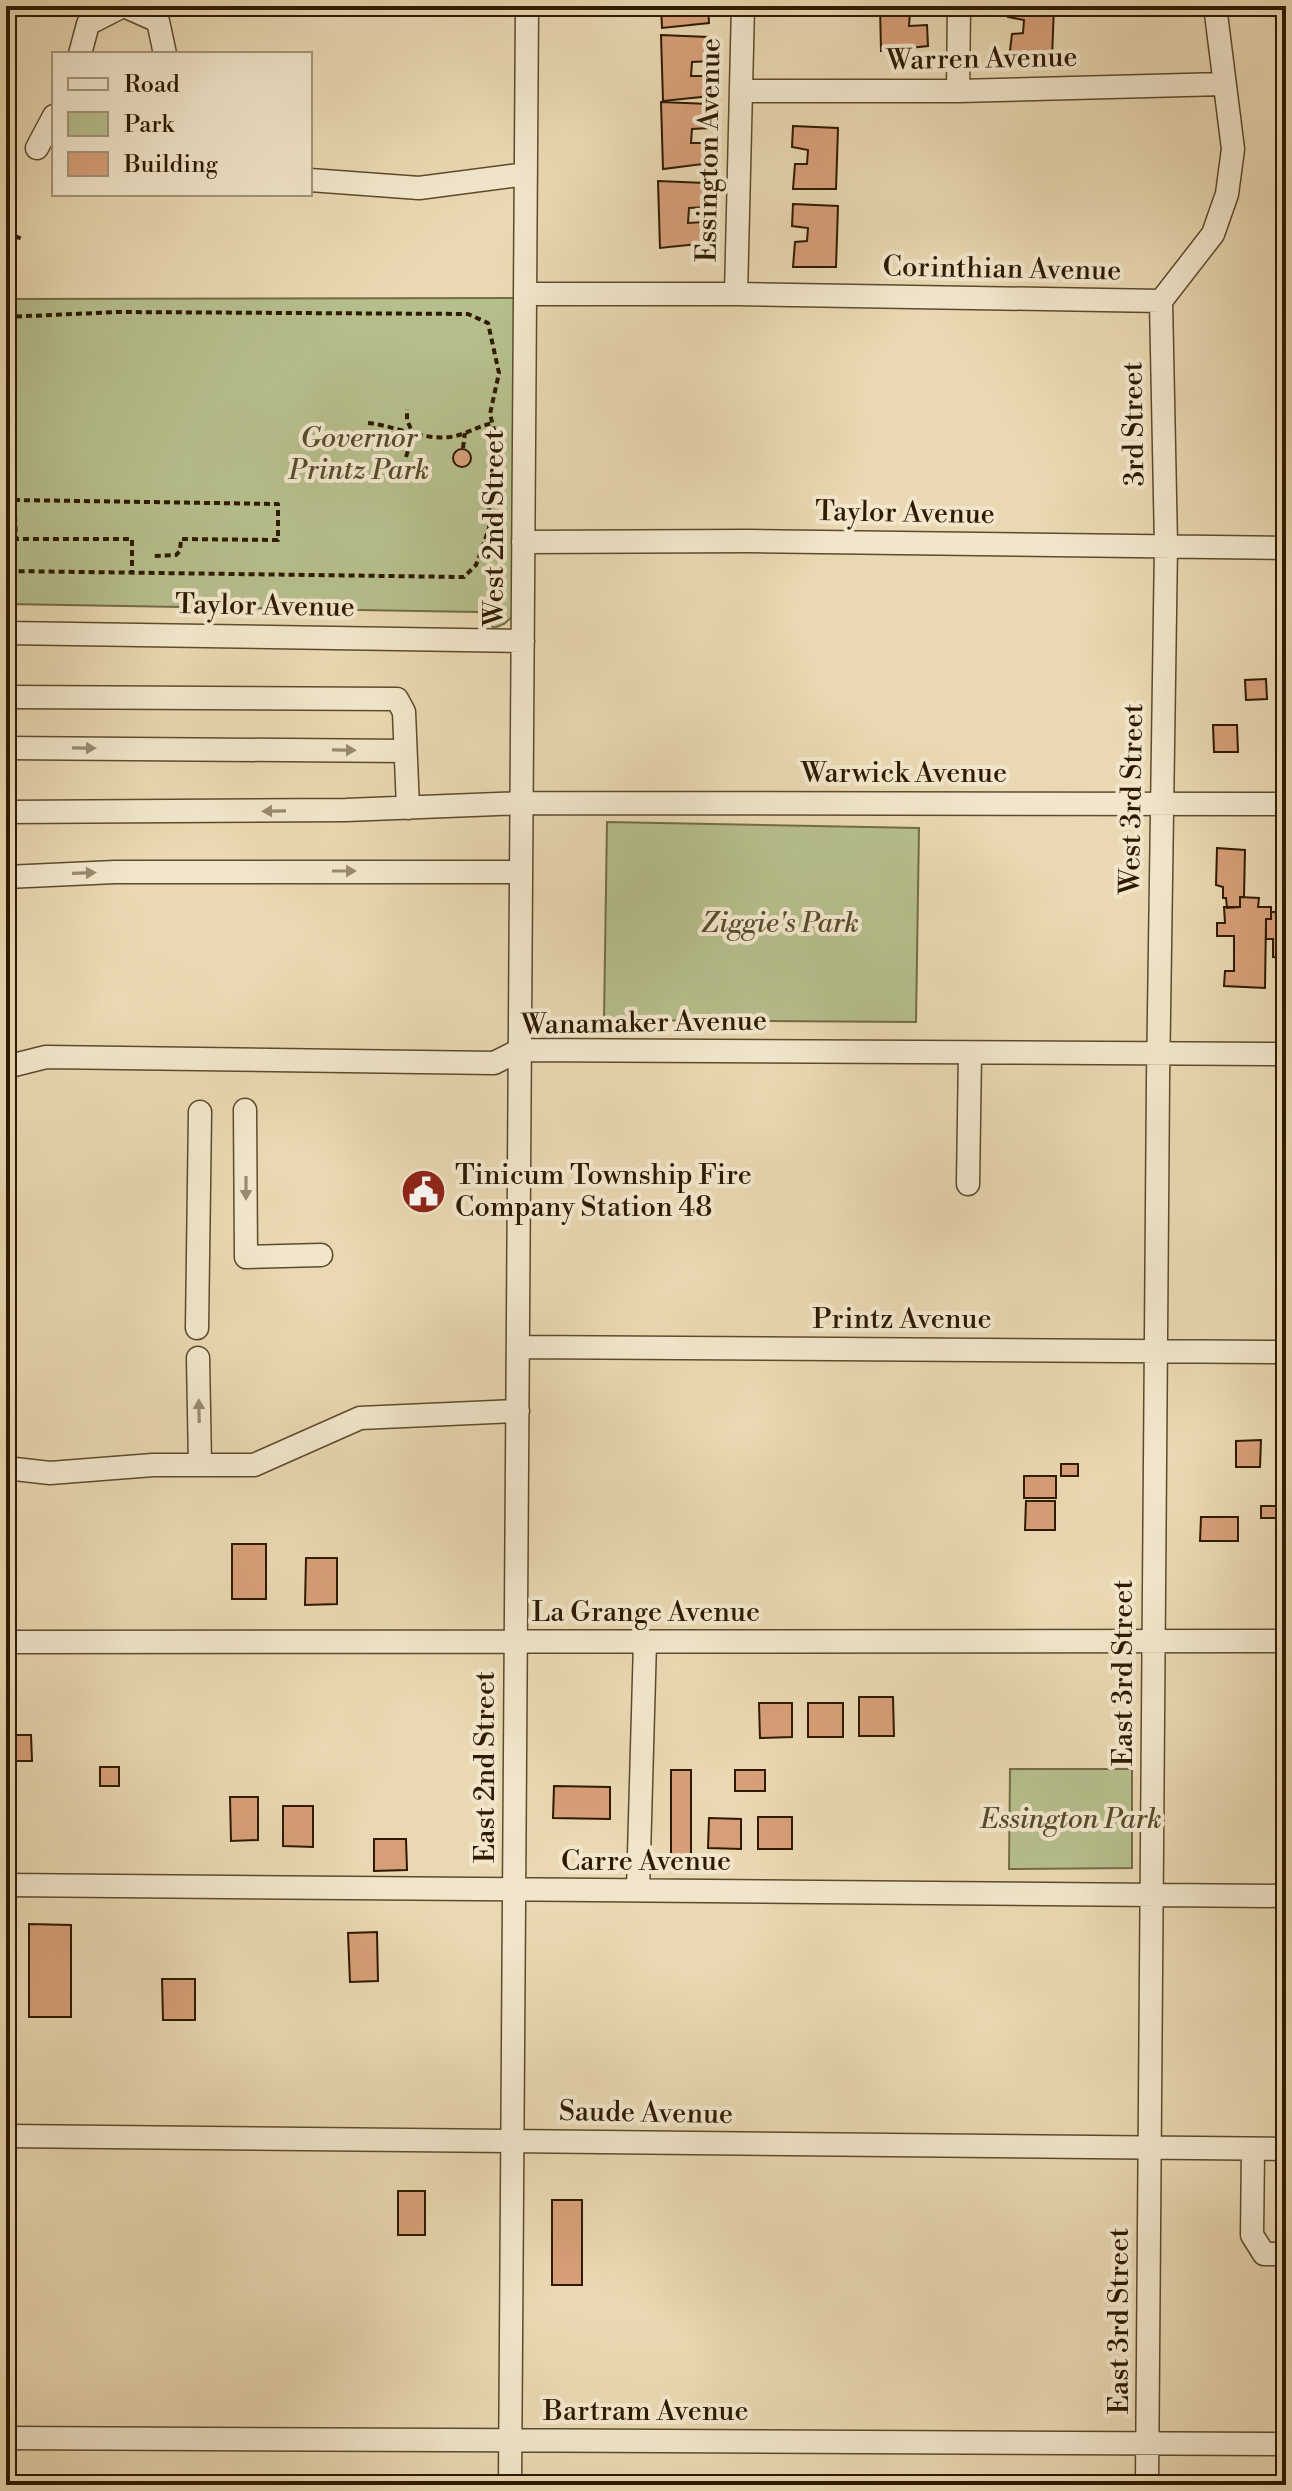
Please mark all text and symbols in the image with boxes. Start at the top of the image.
street label: Essington Avenue [690,38,728,262]
street label: Warren Avenue [885,40,1078,78]
legend [52,52,312,196]
text: Road [124,70,180,100]
text: Park [124,110,175,140]
text: Building [123,150,218,180]
street label: Corinthian Avenue [882,249,1122,289]
street label: 3rd Street [1115,361,1153,487]
park label: Governor Printz Park [288,421,429,488]
street label: West 2nd Street [477,430,512,627]
street label: Taylor Avenue [815,494,995,532]
street label: Taylor Avenue [175,587,355,625]
street label: West 3rd Street [1113,703,1151,896]
one-way arrow [72,742,97,754]
one-way arrow [332,744,357,757]
street label: Warwick Avenue [800,756,1007,791]
one-way arrow [261,804,286,817]
one-way arrow [332,865,357,877]
one-way arrow [72,867,97,880]
park label: Ziggie's Park [701,906,859,941]
street label: Wanamaker Avenue [520,1003,767,1043]
place label: Tinicum Township Fire Company Station 48 [455,1158,752,1225]
public building icon: Tinicum Township Fire Company Station 48 [400,1167,448,1215]
one-way arrow [240,1176,252,1201]
street label: Printz Avenue [812,1302,992,1337]
one-way arrow [192,1398,205,1423]
street label: East 3rd Street [1106,1580,1141,1766]
street label: La Grange Avenue [532,1595,760,1630]
street label: East 2nd Street [468,1671,503,1863]
park label: Essington Park [978,1802,1162,1837]
street label: Carre Avenue [561,1844,731,1879]
street label: Saude Avenue [559,2094,733,2132]
street label: East 3rd Street [1102,2228,1137,2414]
street label: Bartram Avenue [542,2394,749,2429]

